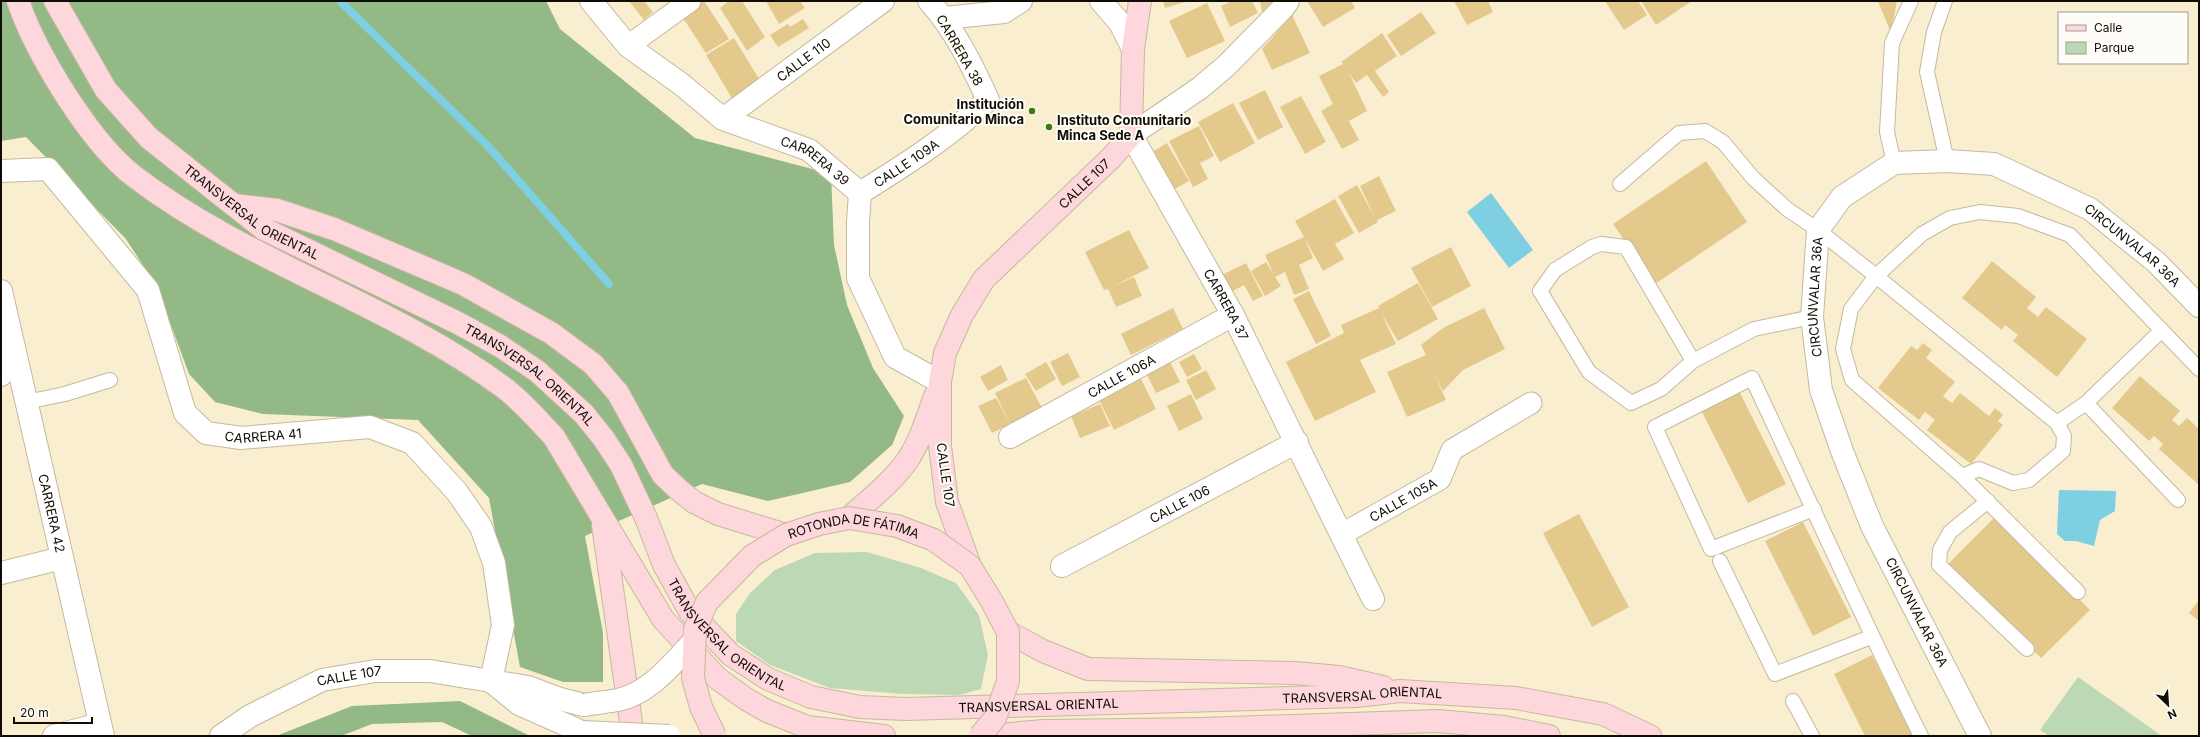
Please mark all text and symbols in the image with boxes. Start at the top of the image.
street label: CARRERA 38 [933,11,987,89]
legend [2058,12,2188,64]
text: Calle [2094,20,2122,35]
street label: CALLE 110 [773,34,834,85]
text: Parque [2094,40,2134,55]
place label: Institución Comunitario Minca [903,96,1024,127]
marker: Institución Comunitario Minca [1027,106,1037,116]
place label: Instituto Comunitario Minca Sede A [1057,112,1191,143]
marker: Instituto Comunitario Minca Sede A [1044,122,1054,132]
street label: CARRERA 39 [779,132,853,189]
street label: CALLE 109A [871,136,942,190]
street label: CALLE 107 [1055,155,1113,212]
street label: TRANSVERSAL ORIENTAL [181,161,322,263]
street label: CIRCUNVALAR 36A [2081,200,2184,290]
street label: CIRCUNVALAR 36A [1804,236,1826,358]
street label: CARRERA 37 [1200,266,1252,343]
street label: TRANSVERSAL ORIENTAL [462,320,598,429]
street label: CALLE 106A [1085,351,1158,401]
street label: CARRERA 41 [224,425,302,446]
street label: CALLE 107 [934,442,958,508]
street label: CARRERA 42 [35,472,69,554]
street label: CALLE 105A [1367,474,1440,525]
street label: CALLE 106 [1147,481,1213,526]
text: ROTONDA DE FÁTIMA [786,510,922,542]
street label: ROTONDA DE FÁTIMA [786,529,922,545]
street label: CIRCUNVALAR 36A [1882,555,1952,669]
street label: TRANSVERSAL ORIENTAL [665,575,789,694]
street label: CALLE 107 [314,663,381,690]
street label: TRANSVERSAL ORIENTAL [1282,683,1443,706]
north arrow [2148,685,2188,725]
street label: TRANSVERSAL ORIENTAL [958,695,1119,715]
scale bar [14,699,92,725]
text: 20 m [20,705,49,720]
text: N [2165,706,2179,722]

